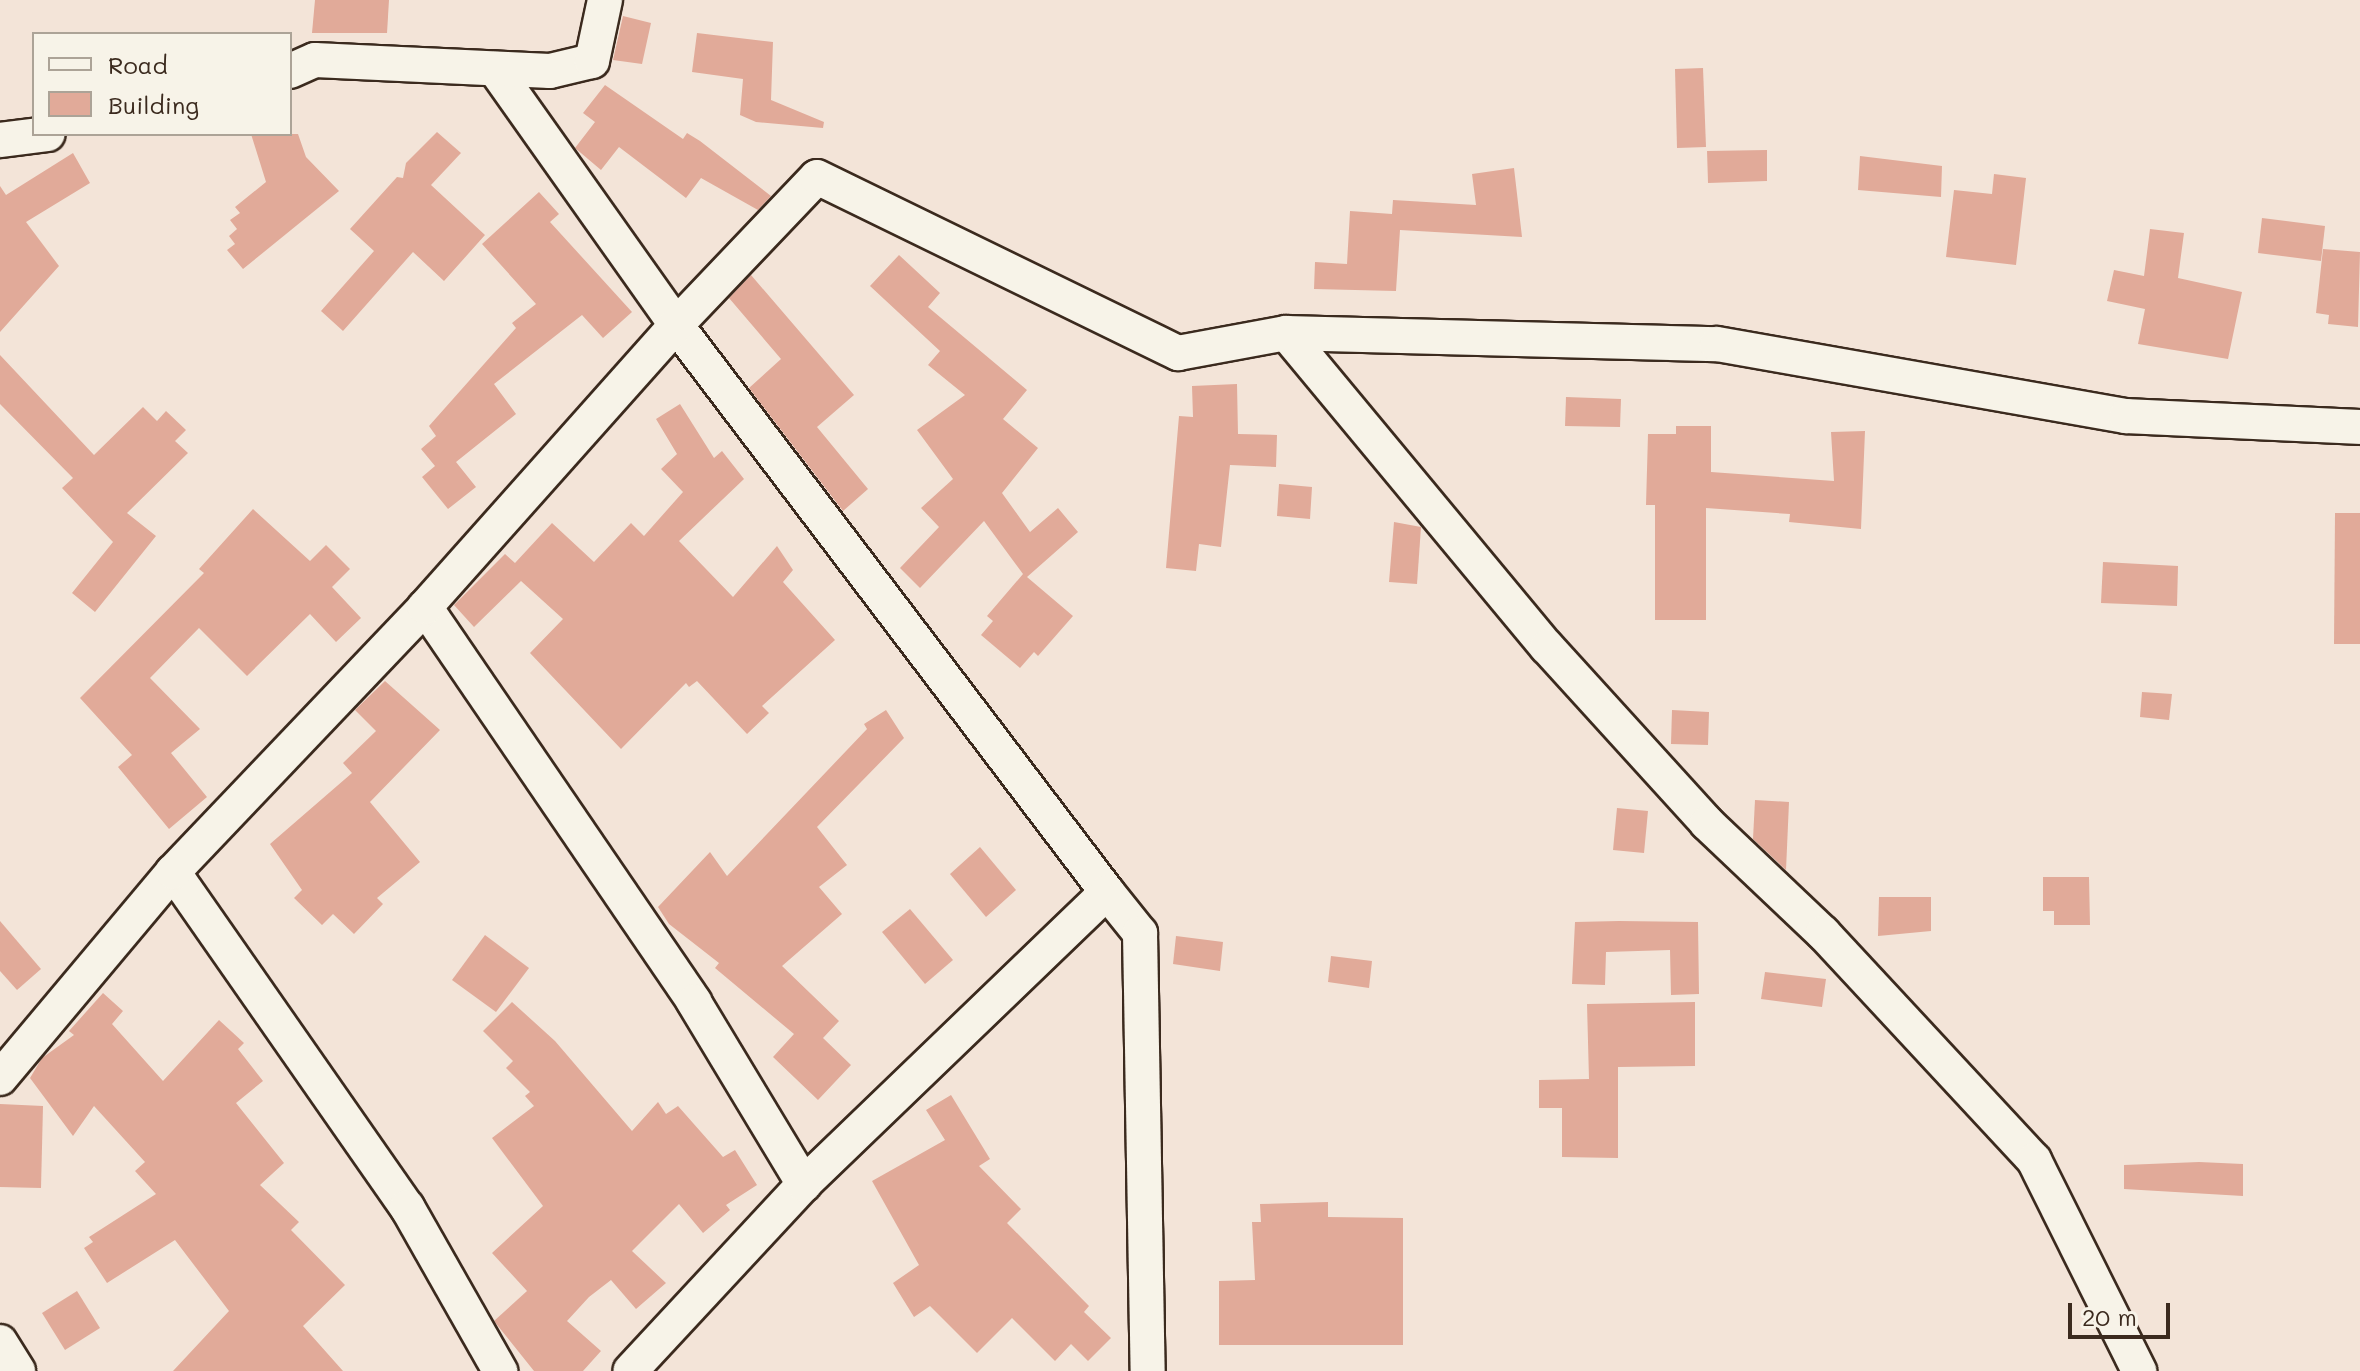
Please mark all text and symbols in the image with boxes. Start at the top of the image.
legend [32,32,292,136]
text: Road [108,49,168,80]
text: Building [108,89,199,120]
scale bar [2072,1287,2174,1337]
text: 20 m [2082,1301,2137,1332]

